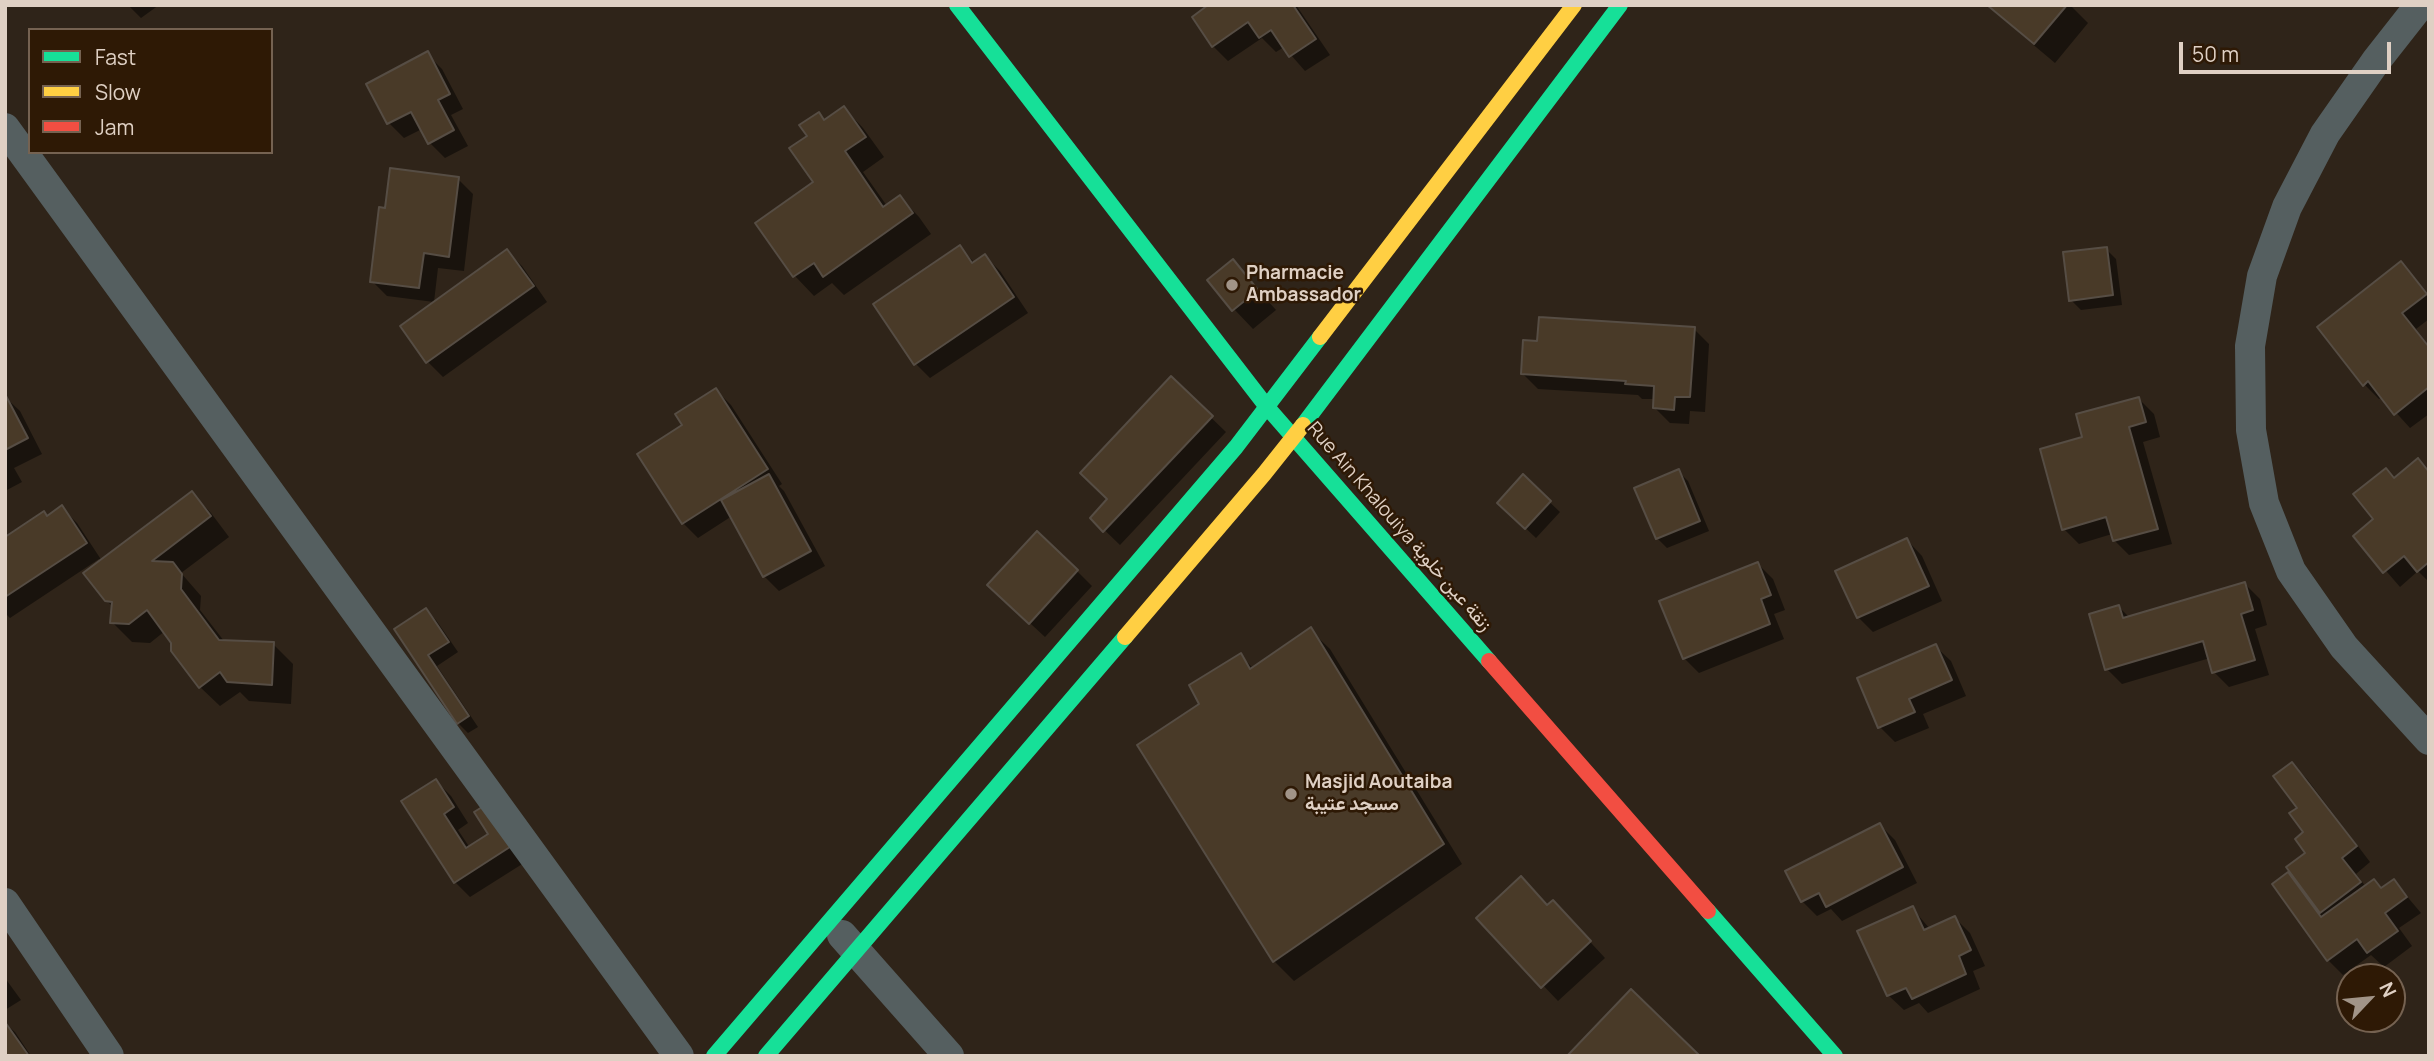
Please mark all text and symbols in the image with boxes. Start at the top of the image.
legend [28,28,273,154]
scale bar [2182,28,2394,72]
text: 50 m [2192,40,2239,68]
text: Fast [95,43,136,71]
text: Slow [95,78,141,106]
text: Jam [95,113,134,141]
place label: Pharmacie Ambassador [1246,263,1361,307]
marker: Pharmacie Ambassador [1224,277,1240,293]
street label: Rue Ain Khalouiya زنقة عين خلوية [1302,418,1496,636]
place label: Masjid Aoutaiba مسجد عتيبة [1305,772,1452,816]
marker: Masjid Aoutaiba مسجد عتيبة [1283,786,1299,802]
north arrow [2336,963,2406,1033]
text: N [2373,978,2403,1002]

